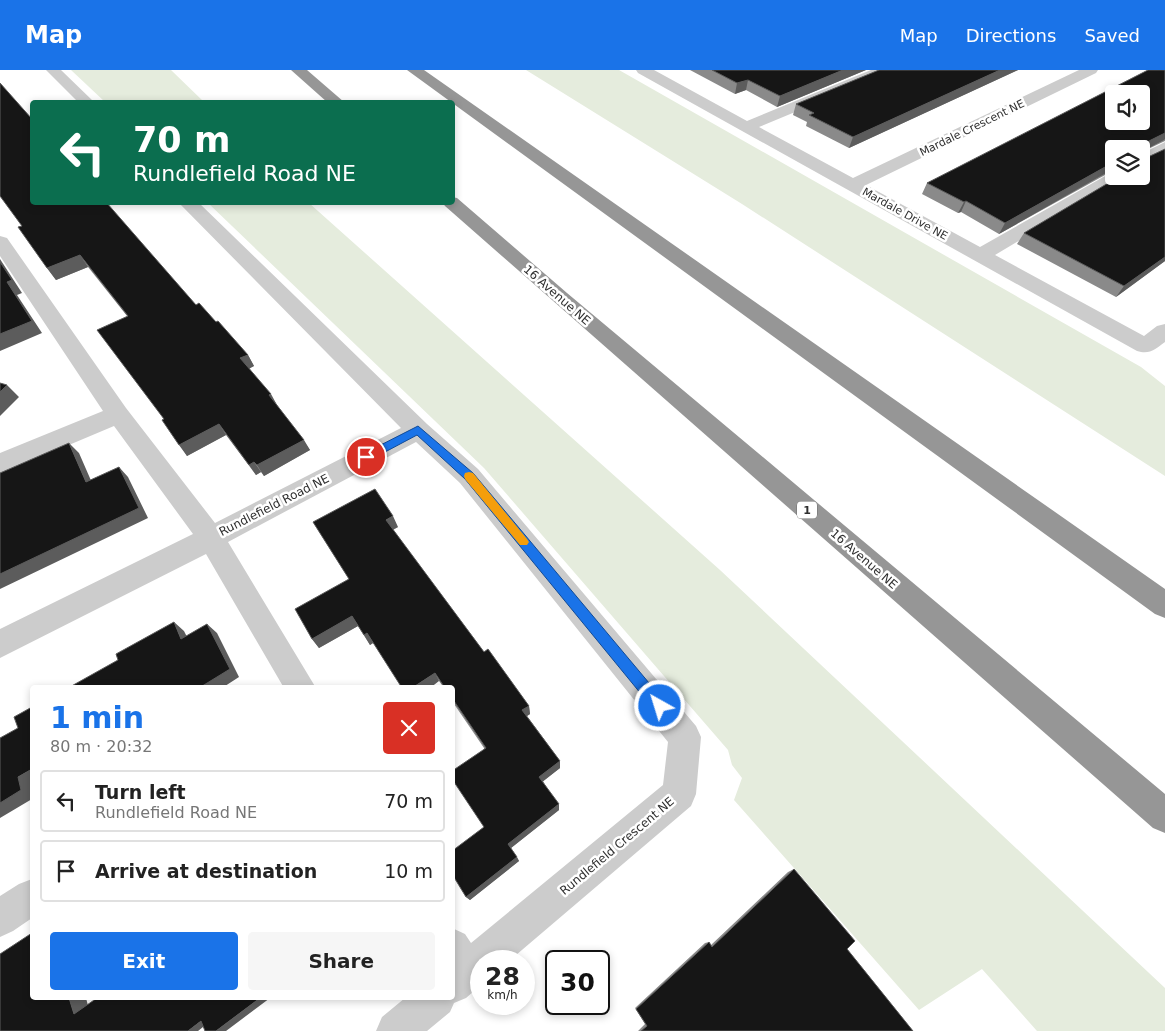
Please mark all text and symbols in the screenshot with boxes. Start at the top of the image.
text: Map [25,21,82,49]
text: Map [900,25,938,46]
text: Directions [966,25,1056,46]
text: Saved [1084,25,1140,46]
map controls [1105,85,1150,185]
button: sound [1105,85,1150,130]
street label: Mardale Crescent NE [918,97,1027,159]
icon: left [50,120,115,185]
text: 70 m [133,120,230,160]
button: layers [1105,140,1150,185]
text: Rundlefield Road NE [133,161,356,186]
street label: Mardale Drive NE [860,185,950,243]
street label: 16 Avenue NE [521,262,593,328]
pin [345,436,387,478]
icon: arrive [352,443,380,471]
street label: Rundlefield Road NE [217,471,331,539]
road number: 1 [797,502,817,518]
street label: 16 Avenue NE [828,526,900,592]
position arrow [633,679,685,731]
text: 1 min [50,700,144,735]
button: close [383,702,435,754]
text: 80 m · 20:32 [50,737,152,756]
text: Turn left [95,781,186,803]
icon: left [52,787,80,815]
text: 70 m [384,790,433,812]
street label: Rundlefield Crescent NE [557,794,677,898]
text: Rundlefield Road NE [95,803,257,822]
icon: arrive [52,857,80,885]
text: Arrive at destination [95,860,317,882]
text: 10 m [384,860,433,882]
button: Exit [50,932,238,990]
button: Share [248,932,435,990]
speed limit sign: 30 [545,950,610,1015]
text: 28 [485,962,520,991]
text: km/h [487,988,518,1002]

